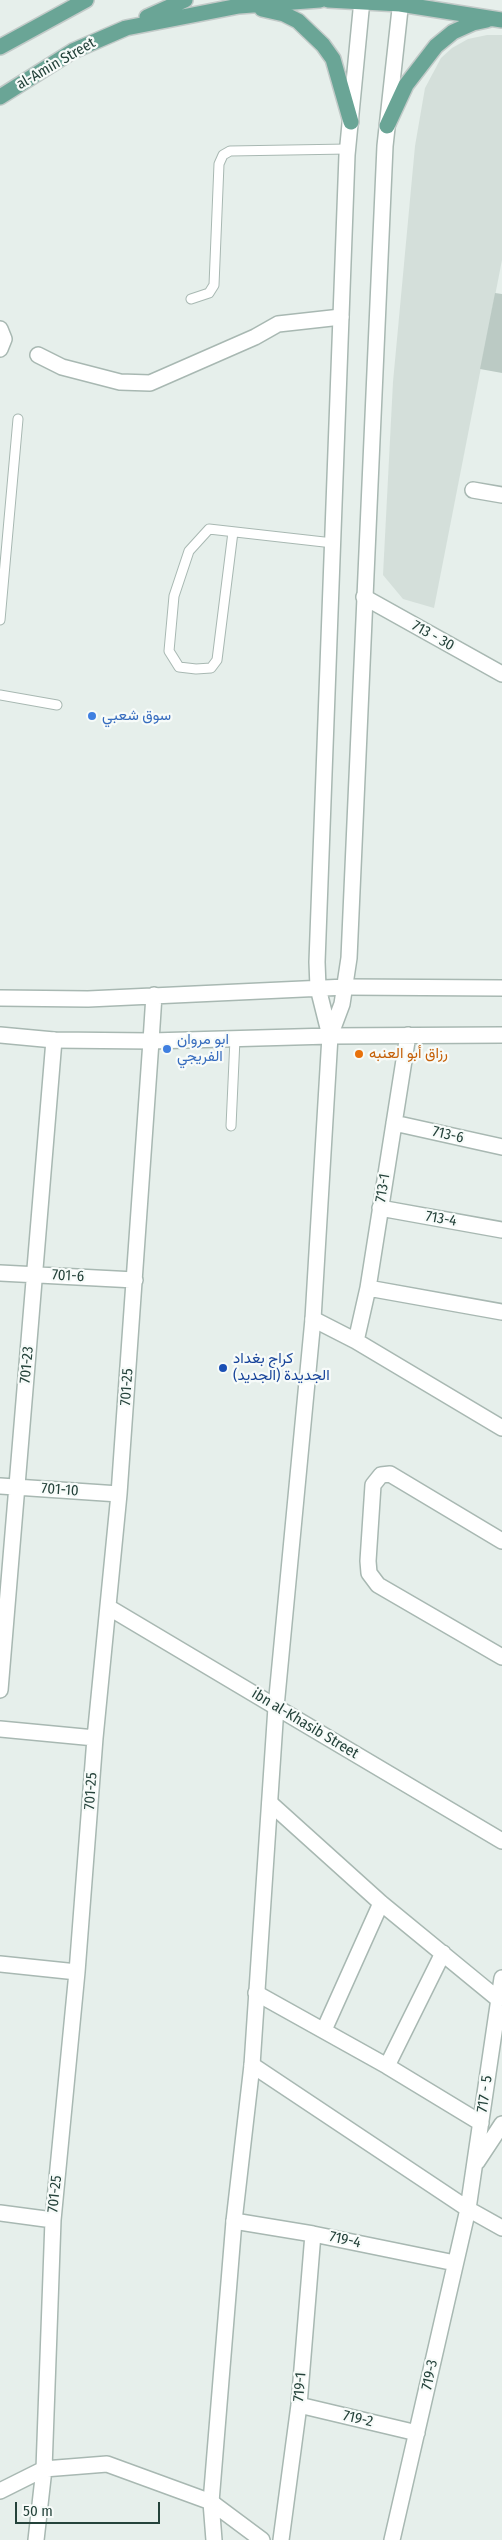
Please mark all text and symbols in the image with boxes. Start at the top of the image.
street label: al-Amin Street [13,34,99,94]
street label: 713 - 30 [409,617,457,655]
place label: سوق شعبي [102,707,171,725]
marker: سوق شعبي [86,710,98,722]
place label: ابو مروان الفريجي [177,1031,229,1066]
marker: ابو مروان الفريجي [161,1043,173,1055]
place label: رزاق أبو العنبه [369,1045,448,1063]
marker: رزاق أبو العنبه [353,1048,365,1060]
street label: 713-6 [431,1123,465,1147]
street label: 713-1 [372,1172,394,1204]
street label: 713-4 [424,1207,458,1231]
street label: 701-6 [51,1266,85,1286]
street label: 701-23 [16,1346,38,1384]
place label: كراج بغداد الجديدة (الجديد) [233,1350,330,1385]
marker: كراج بغداد الجديدة (الجديد) [217,1362,229,1374]
street label: 701-25 [117,1368,137,1406]
street label: 701-10 [41,1480,79,1500]
street label: ibn al-Khasib Street [248,1685,362,1763]
street label: 701-25 [81,1772,101,1810]
street label: 717 - 5 [473,2074,497,2114]
street label: 701-25 [44,2175,66,2213]
street label: 719-4 [328,2228,362,2252]
street label: 719-3 [418,2358,442,2392]
street label: 719-1 [290,2372,310,2402]
street label: 719-2 [341,2407,375,2431]
scale bar [18,2492,162,2524]
text: 50 m [23,2502,53,2520]

